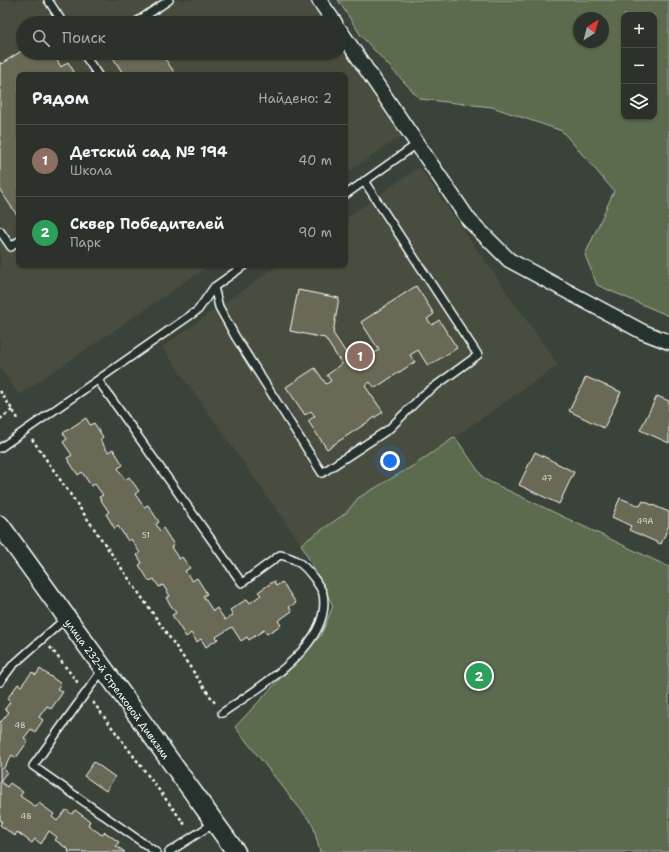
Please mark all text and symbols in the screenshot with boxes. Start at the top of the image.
north arrow [573,12,609,48]
map controls [621,12,657,120]
button: + [621,12,657,48]
search box [16,16,348,60]
icon: search [30,27,52,49]
text: Поиск [62,28,106,48]
button: − [621,48,657,84]
button: layers [621,84,657,120]
text: Рядом [32,87,89,109]
text: Найдено: 2 [258,90,332,107]
text: Детский сад № 194 [70,142,227,162]
text: 1 [42,152,48,169]
text: 40 m [298,152,332,169]
text: Школа [70,162,112,179]
text: Сквер Победителей [70,214,224,234]
text: 2 [40,224,50,241]
text: 90 m [298,224,332,241]
text: Парк [70,234,101,251]
pin: 1 [347,341,373,371]
your location [380,451,400,471]
house number: 47 [542,473,553,484]
house number: 49А [637,516,654,527]
house number: 51 [142,530,150,541]
street label: улица 232-й Стрелковой Дивизии [62,616,173,762]
pin: 2 [466,661,492,691]
house number: 48 [14,720,26,731]
house number: 48 [20,811,32,822]

